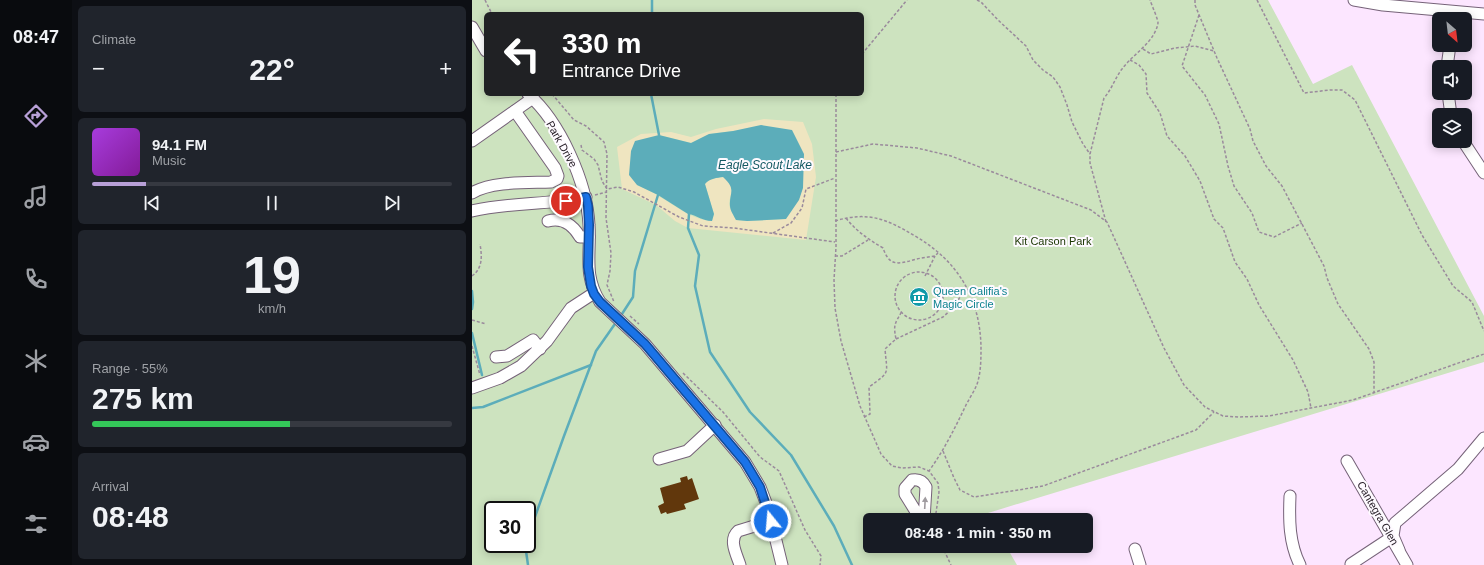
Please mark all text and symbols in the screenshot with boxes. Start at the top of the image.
north arrow [1432,12,1472,52]
map controls [1432,12,1472,148]
text: 08:47 [13,27,59,47]
icon: left [496,28,548,80]
text: 330 m [562,28,641,59]
text: Climate [92,32,136,47]
text: 22° [249,53,295,86]
text: − [92,56,105,81]
text: + [439,56,452,81]
button: sound [1432,60,1472,100]
text: Entrance Drive [562,61,681,81]
icon: directions [22,102,50,130]
button: layers [1432,108,1472,148]
street label: Park Drive [544,119,580,169]
text: 94.1 FM [152,136,207,153]
text: Music [152,153,186,168]
water label: Eagle Scout Lake [718,158,812,172]
icon: music [22,183,50,211]
pin [549,184,583,218]
icon: arrive [555,190,577,212]
icon: previous [141,192,163,214]
icon: pause [261,192,283,214]
icon: next [381,192,403,214]
park label: Kit Carson Park [1014,235,1092,247]
text: 19 [243,246,301,304]
icon: phone [22,265,50,293]
place label: Queen Califia's Magic Circle [933,285,1008,310]
museum icon: Queen Califia's Magic Circle [908,286,930,308]
text: km/h [258,301,286,316]
icon: climate [22,347,50,375]
text: Range · 55% [92,361,168,376]
text: 275 km [92,382,194,415]
icon: car [22,428,50,456]
text: Arrival [92,479,129,494]
street label: Cantegra Glen [1355,479,1401,547]
one-way arrow [922,497,929,509]
text: 08:48 [92,500,169,533]
position arrow [750,500,792,542]
speed limit sign: 30 [484,501,536,553]
icon: filters [22,510,50,538]
text: 08:48 · 1 min · 350 m [905,524,1051,541]

